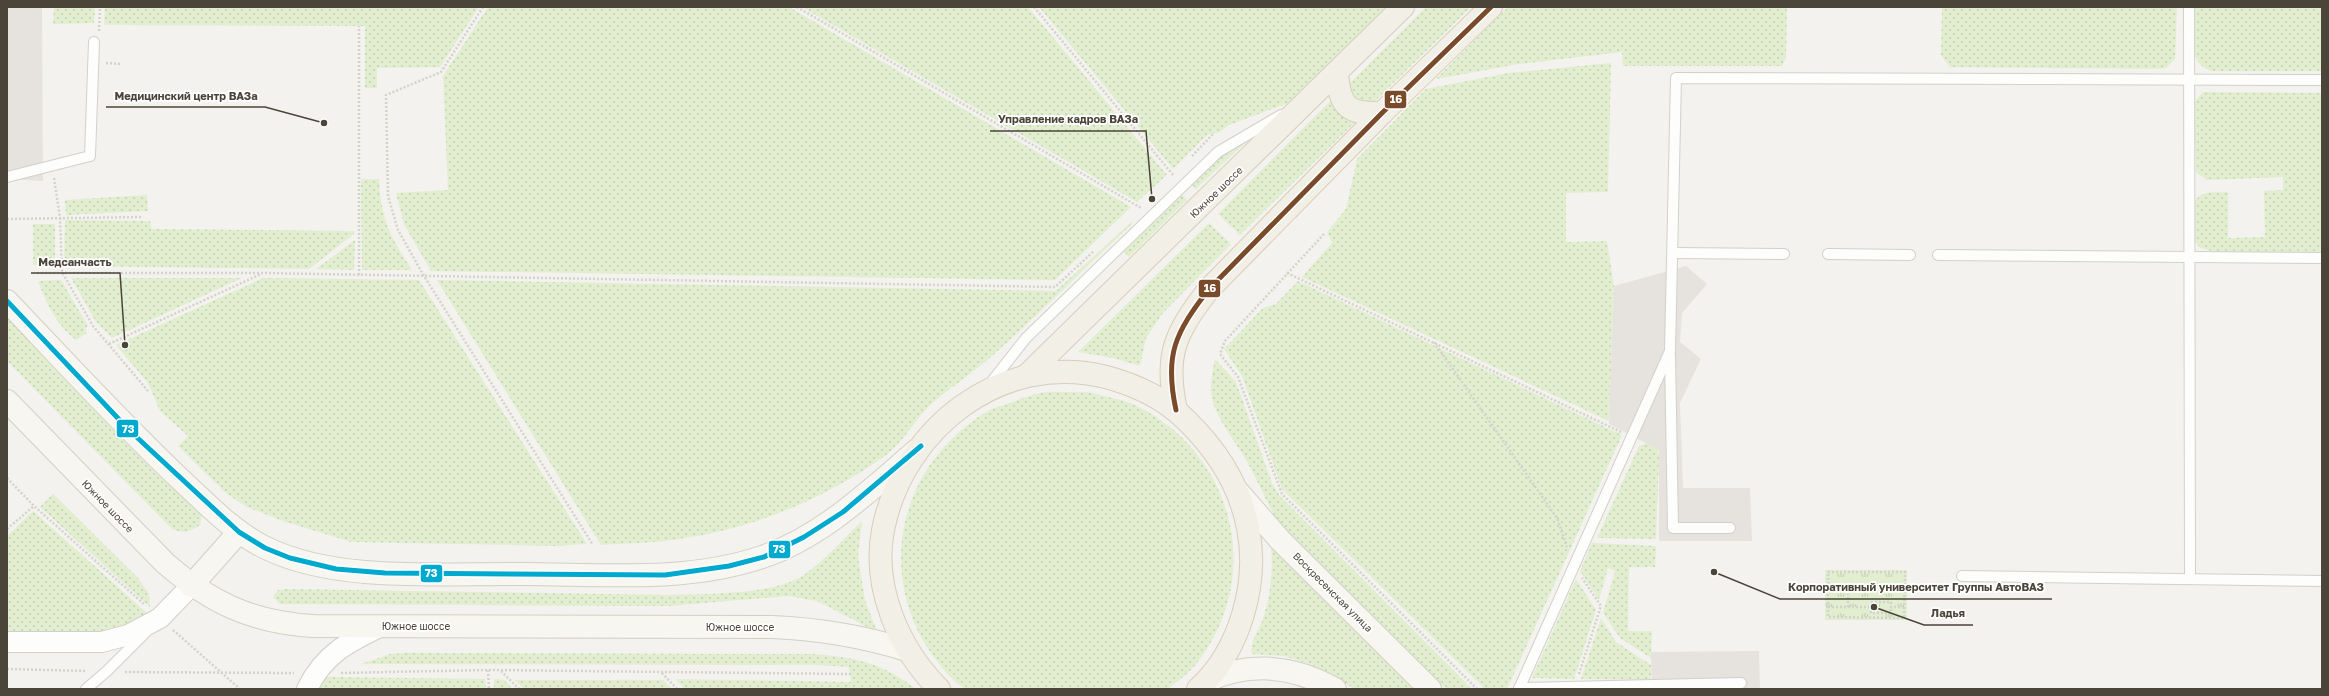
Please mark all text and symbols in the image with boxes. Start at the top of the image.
callout: Медицинский центр ВАЗа [106,84,265,107]
text: Медицинский центр ВАЗа [114,89,258,102]
line badge: 16 [1384,90,1407,109]
text: 16 [1390,92,1402,105]
callout: Управление кадров ВАЗа [990,108,1146,131]
text: Управление кадров ВАЗа [998,112,1138,125]
street label: Южное шоссе [1187,164,1245,220]
callout: Медсанчасть [31,250,120,273]
text: Медсанчасть [38,255,112,268]
line badge: 16 [1198,279,1221,298]
text: 16 [1204,281,1216,294]
line badge: 73 [116,419,139,438]
text: 73 [122,422,135,435]
street label: Южное шоссе [80,477,136,535]
line badge: 73 [768,540,791,559]
text: 73 [773,542,786,555]
street label: Воскресенская улица [1291,550,1375,634]
line badge: 73 [420,564,443,583]
text: 73 [425,566,438,579]
callout: Корпоративный университет Группы АвтоВАЗ [1780,576,2052,599]
text: Корпоративный университет Группы АвтоВАЗ [1788,580,2044,593]
callout: Ладья [1924,602,1973,625]
text: Ладья [1931,606,1965,619]
street label: Южное шоссе [382,620,450,632]
street label: Южное шоссе [706,621,774,633]

